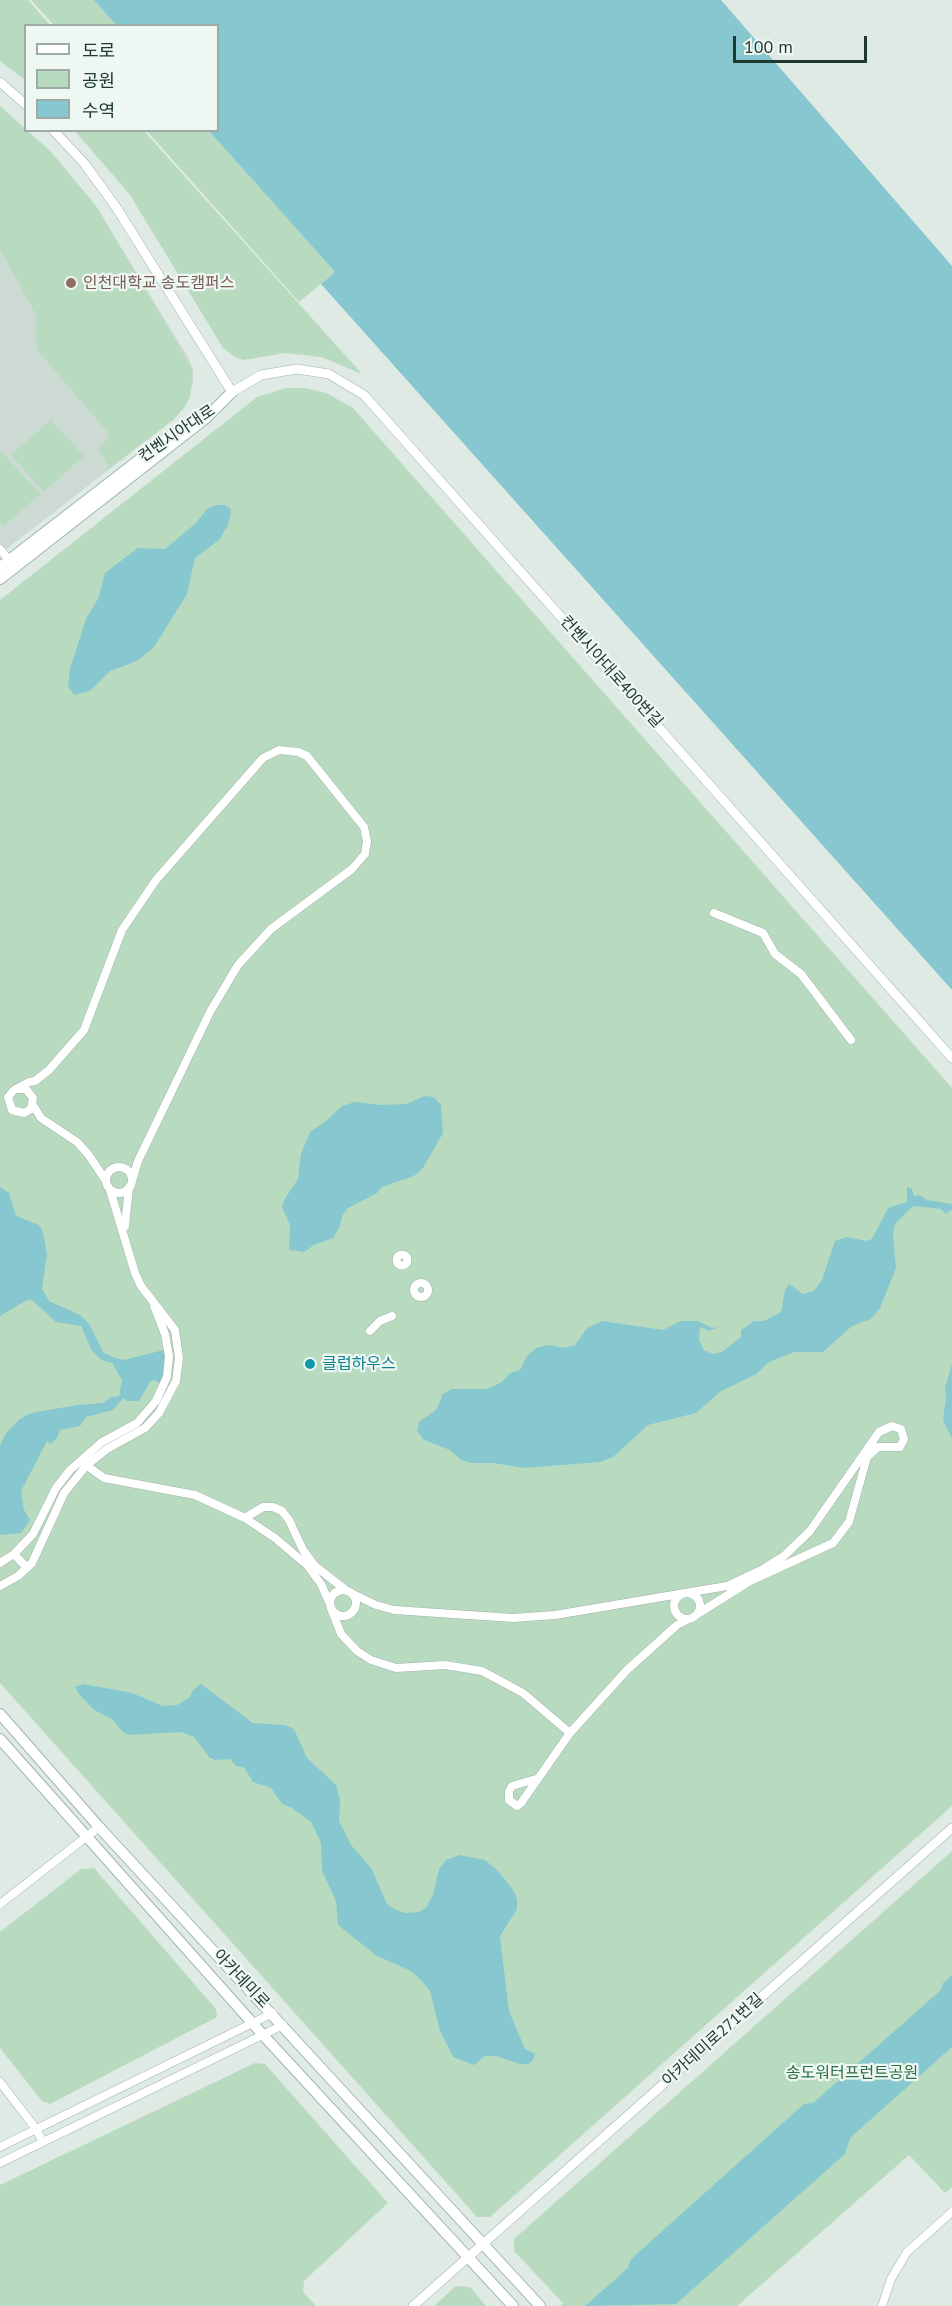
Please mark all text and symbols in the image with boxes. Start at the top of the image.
legend [24,24,219,132]
scale bar [736,24,870,62]
text: 100 m [744,35,793,58]
text: 도로 [82,39,115,62]
text: 공원 [82,69,115,92]
text: 수역 [82,99,115,122]
place label: 인천대학교 송도캠퍼스 [83,273,234,293]
marker: 인천대학교 송도캠퍼스 [64,276,78,290]
street label: 컨벤시아대로 [135,401,219,467]
street label: 컨벤시아대로400번길 [556,612,666,732]
place label: 클럽하우스 [322,1354,396,1374]
marker: 클럽하우스 [303,1357,317,1371]
street label: 아카데미로 [209,1946,273,2012]
street label: 아카데미로271번길 [659,1990,767,2090]
park label: 송도워터프런트공원 [786,2063,918,2083]

